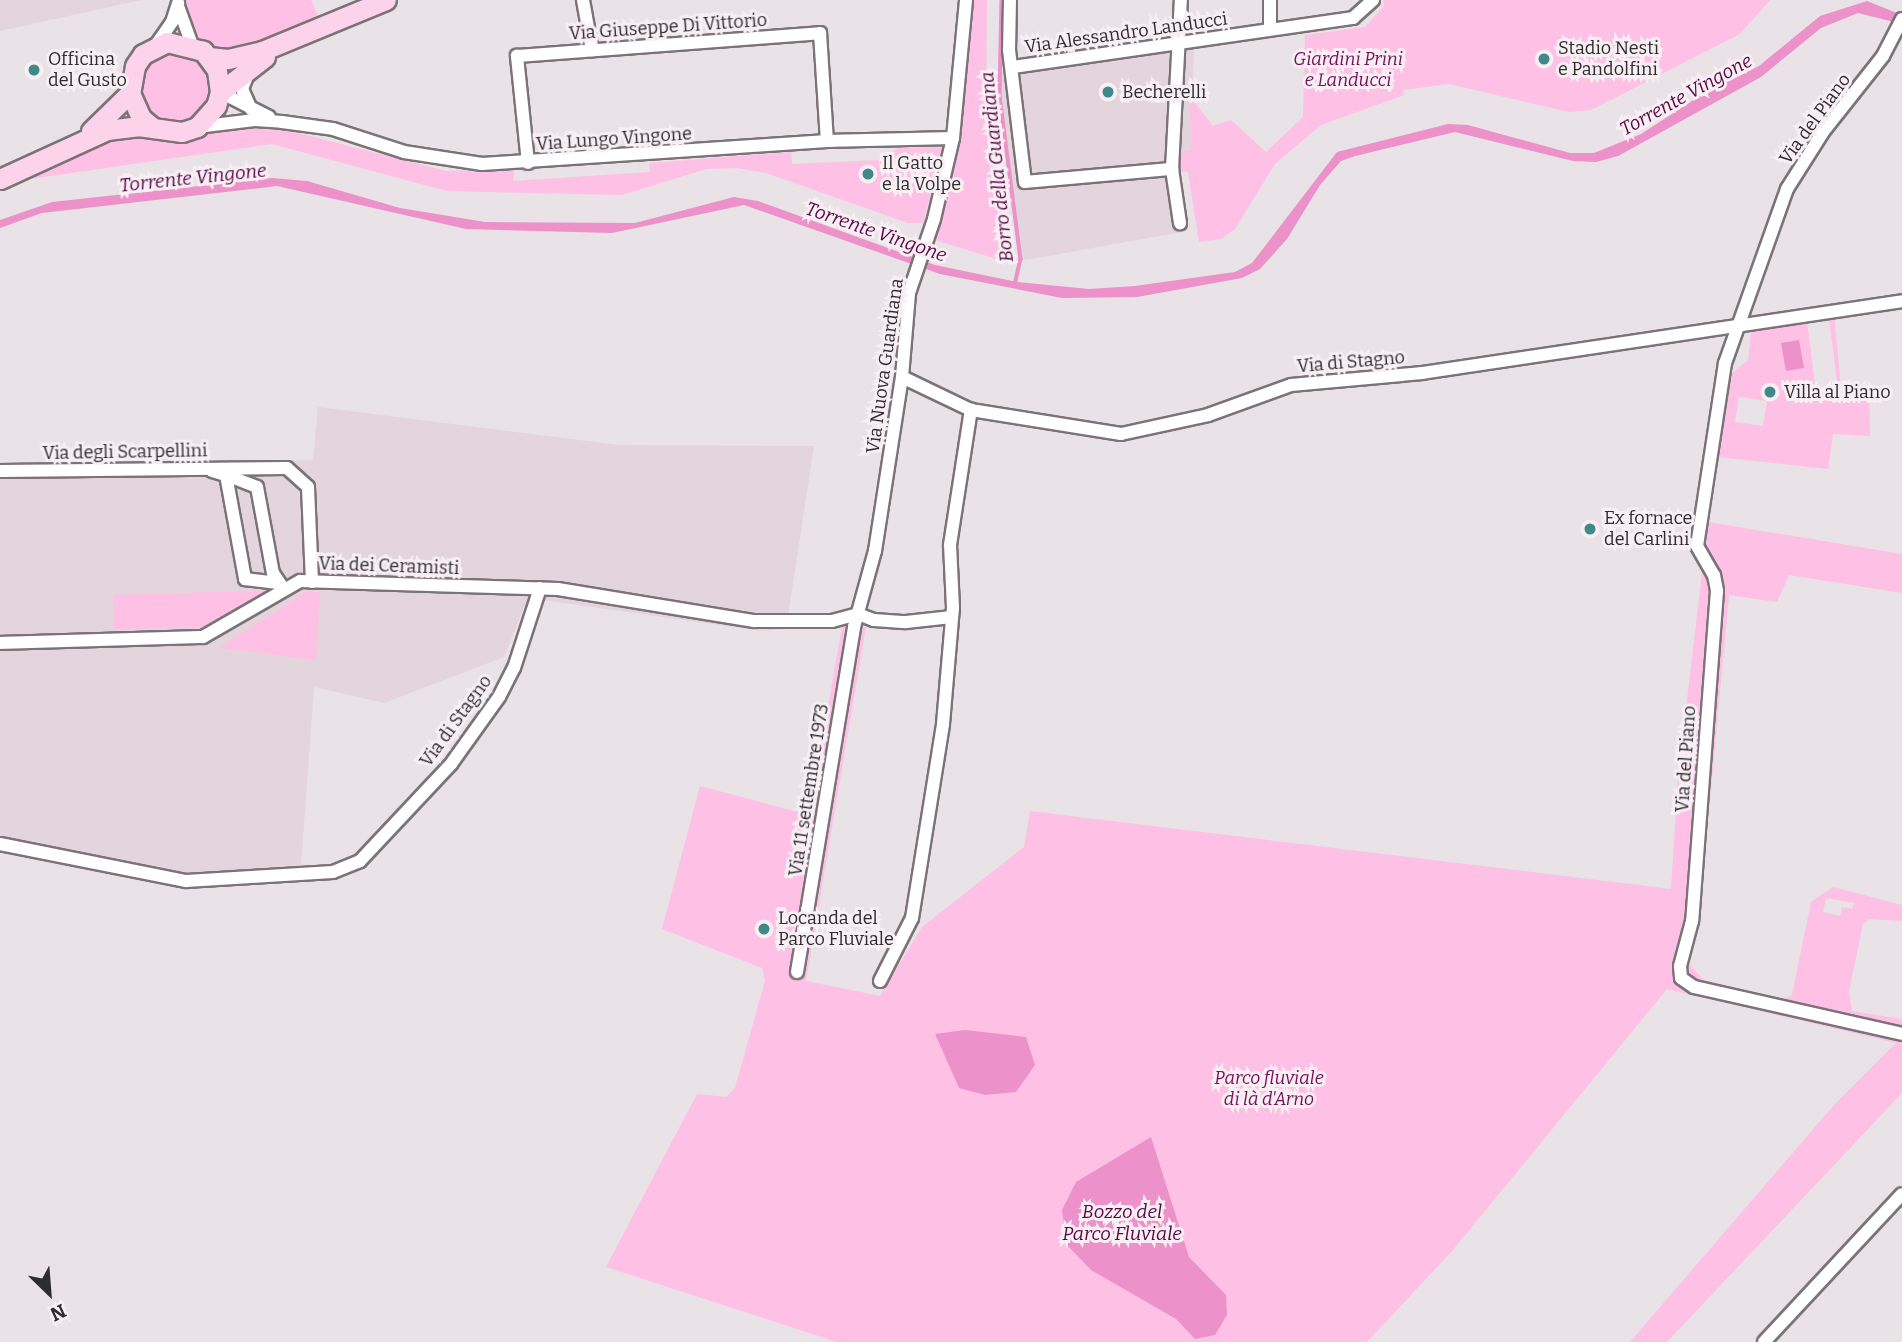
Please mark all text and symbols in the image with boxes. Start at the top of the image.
street label: Via Alessandro Landucci [1023,8,1229,58]
street label: Via Giuseppe Di Vittorio [568,9,768,45]
place label: Stadio Nesti e Pandolfini [1558,38,1659,80]
place label: Officina del Gusto [48,49,127,92]
park label: Giardini Prini e Landucci [1293,49,1403,92]
water label: Torrente Vingone [1616,49,1756,141]
marker: Stadio Nesti e Pandolfini [1536,51,1552,67]
marker: Officina del Gusto [26,62,42,78]
street label: Via del Piano [1775,69,1855,169]
water label: Borro della Guardiana [976,71,1018,263]
place label: Becherelli [1122,81,1206,103]
marker: Becherelli [1100,84,1116,100]
street label: Via Lungo Vingone [535,123,693,155]
place label: Il Gatto e la Volpe [882,153,961,196]
water label: Torrente Vingone [118,159,268,197]
marker: Il Gatto e la Volpe [860,166,876,182]
water label: Torrente Vingone [803,197,949,267]
street label: Via Nuova Guardiana [862,277,908,455]
street label: Via di Stagno [1296,347,1406,377]
place label: Villa al Piano [1784,381,1890,403]
marker: Villa al Piano [1762,384,1778,400]
street label: Via degli Scarpellini [42,440,208,464]
place label: Ex fornace del Carlini [1604,508,1692,550]
marker: Ex fornace del Carlini [1582,521,1598,537]
street label: Via dei Ceramisti [318,553,460,579]
street label: Via di Stagno [415,671,497,771]
street label: Via 11 settembre 1973 [785,702,833,878]
street label: Via del Piano [1672,705,1700,813]
place label: Locanda del Parco Fluviale [778,908,894,950]
marker: Locanda del Parco Fluviale [756,921,772,937]
park label: Parco fluviale di là d'Arno [1214,1068,1324,1110]
water label: Bozzo del Parco Fluviale [1062,1201,1182,1245]
north arrow [14,1258,84,1328]
text: N [47,1299,70,1326]

